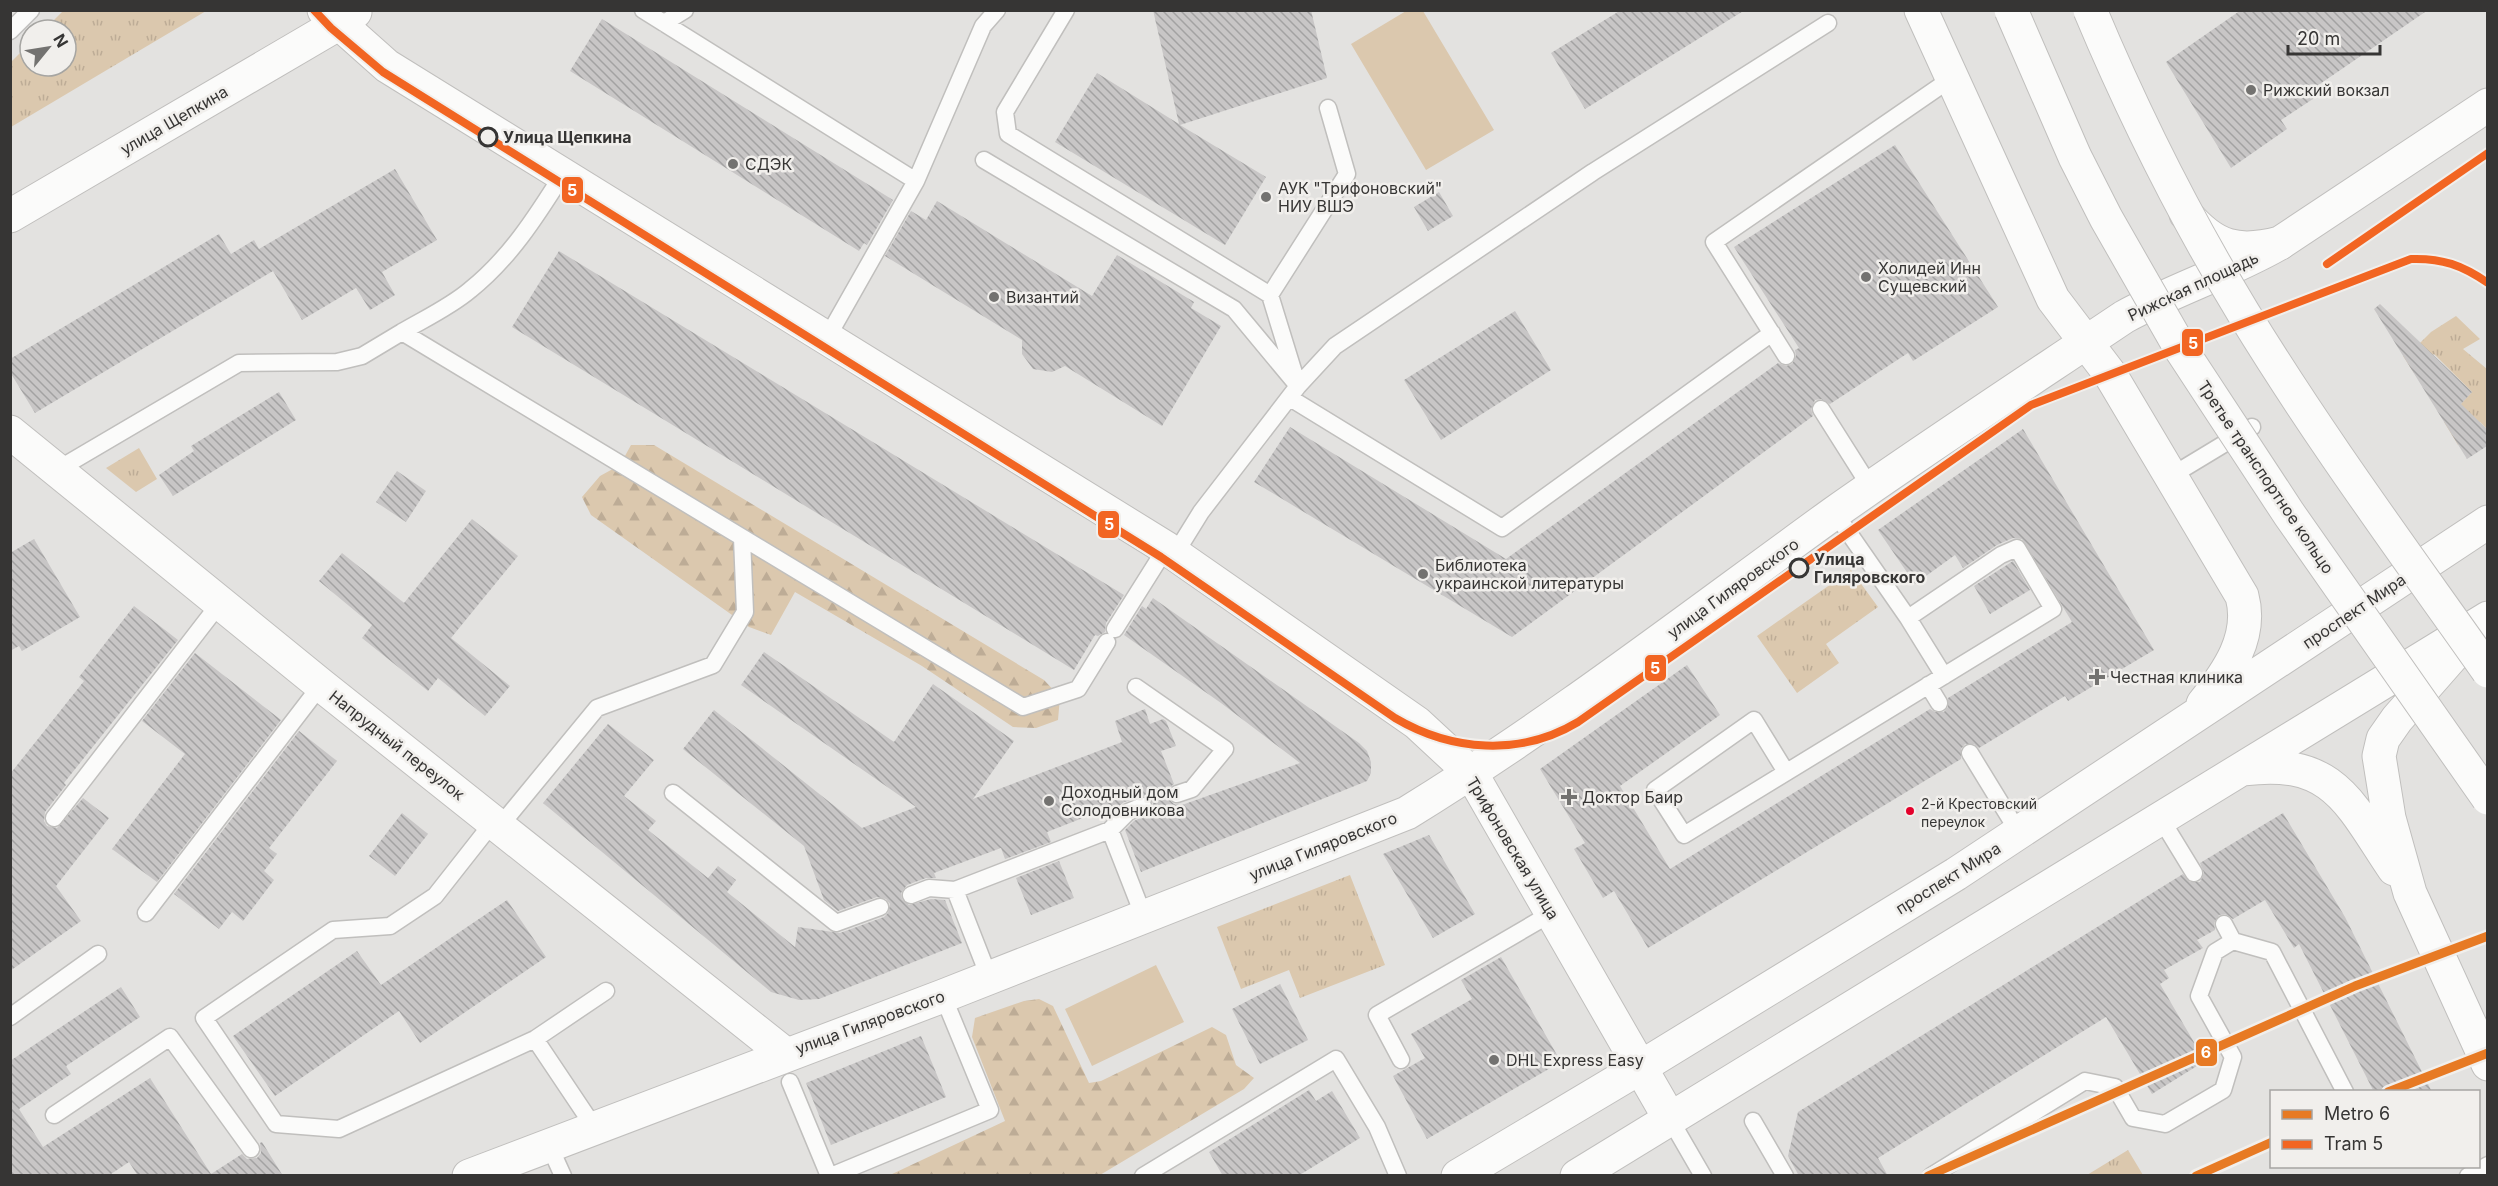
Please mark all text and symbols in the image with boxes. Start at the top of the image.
north arrow [18,18,78,78]
scale bar [2288,18,2380,56]
text: 20 m [2297,28,2340,49]
text: N [49,30,73,51]
place label: Рижский вокзал [2263,80,2390,100]
street label: улица Щепкина [117,81,231,159]
marker: Рижский вокзал [2244,83,2258,97]
marker: Улица Щепкина [478,127,498,147]
place label: Улица Щепкина [503,127,631,147]
place label: СДЭК [745,154,792,174]
marker: СДЭК [726,157,740,171]
line badge: 5 [561,176,584,204]
place label: АУК "Трифоновский" НИУ ВШЭ [1278,178,1442,216]
text: 5 [567,180,577,200]
marker: АУК "Трифоновский" НИУ ВШЭ [1259,190,1273,204]
street label: Рижская площадь [2124,247,2262,325]
place label: Холидей Инн Сущевский [1878,258,1981,296]
marker: Холидей Инн Сущевский [1859,270,1873,284]
place label: Византий [1006,287,1079,307]
marker: Византий [987,290,1001,304]
line badge: 5 [2181,328,2204,357]
text: 5 [2188,333,2198,353]
street label: Третье транспортное кольцо [2194,377,2338,577]
line badge: 5 [1097,510,1120,539]
text: 5 [1104,514,1114,534]
street label: улица Гиляровского [1663,534,1803,642]
place label: Улица Гиляровского [1814,549,1925,587]
place label: Библиотека украинской литературы [1435,555,1624,593]
marker: Улица Гиляровского [1789,558,1809,578]
marker: Библиотека украинской литературы [1416,567,1430,581]
street label: проспект Мира [2299,569,2409,653]
line badge: 5 [1644,654,1667,682]
text: 5 [1650,658,1660,678]
place label: Честная клиника [2110,667,2243,687]
marker: Честная клиника [2088,668,2106,686]
street label: Напрудный переулок [325,686,469,804]
street label: Трифоновская улица [1462,773,1564,923]
place label: Доходный дом Солодовникова [1061,782,1185,820]
place label: Доктор Баир [1582,787,1683,807]
marker: Доктор Баир [1560,788,1578,806]
marker: Доходный дом Солодовникова [1042,794,1056,808]
place label: 2-й Крестовский переулок [1921,795,2037,830]
marker: 2-й Крестовский переулок [1904,805,1916,817]
street label: улица Гиляровского [1246,807,1400,885]
street label: проспект Мира [1892,838,2004,918]
street label: улица Гиляровского [793,986,947,1058]
line badge: 6 [2195,1038,2218,1067]
text: 6 [2201,1042,2211,1062]
place label: DHL Express Easy [1506,1050,1644,1070]
marker: DHL Express Easy [1487,1053,1501,1067]
legend [2270,1090,2480,1168]
text: Metro 6 [2324,1103,2390,1124]
text: Tram 5 [2324,1133,2383,1154]

